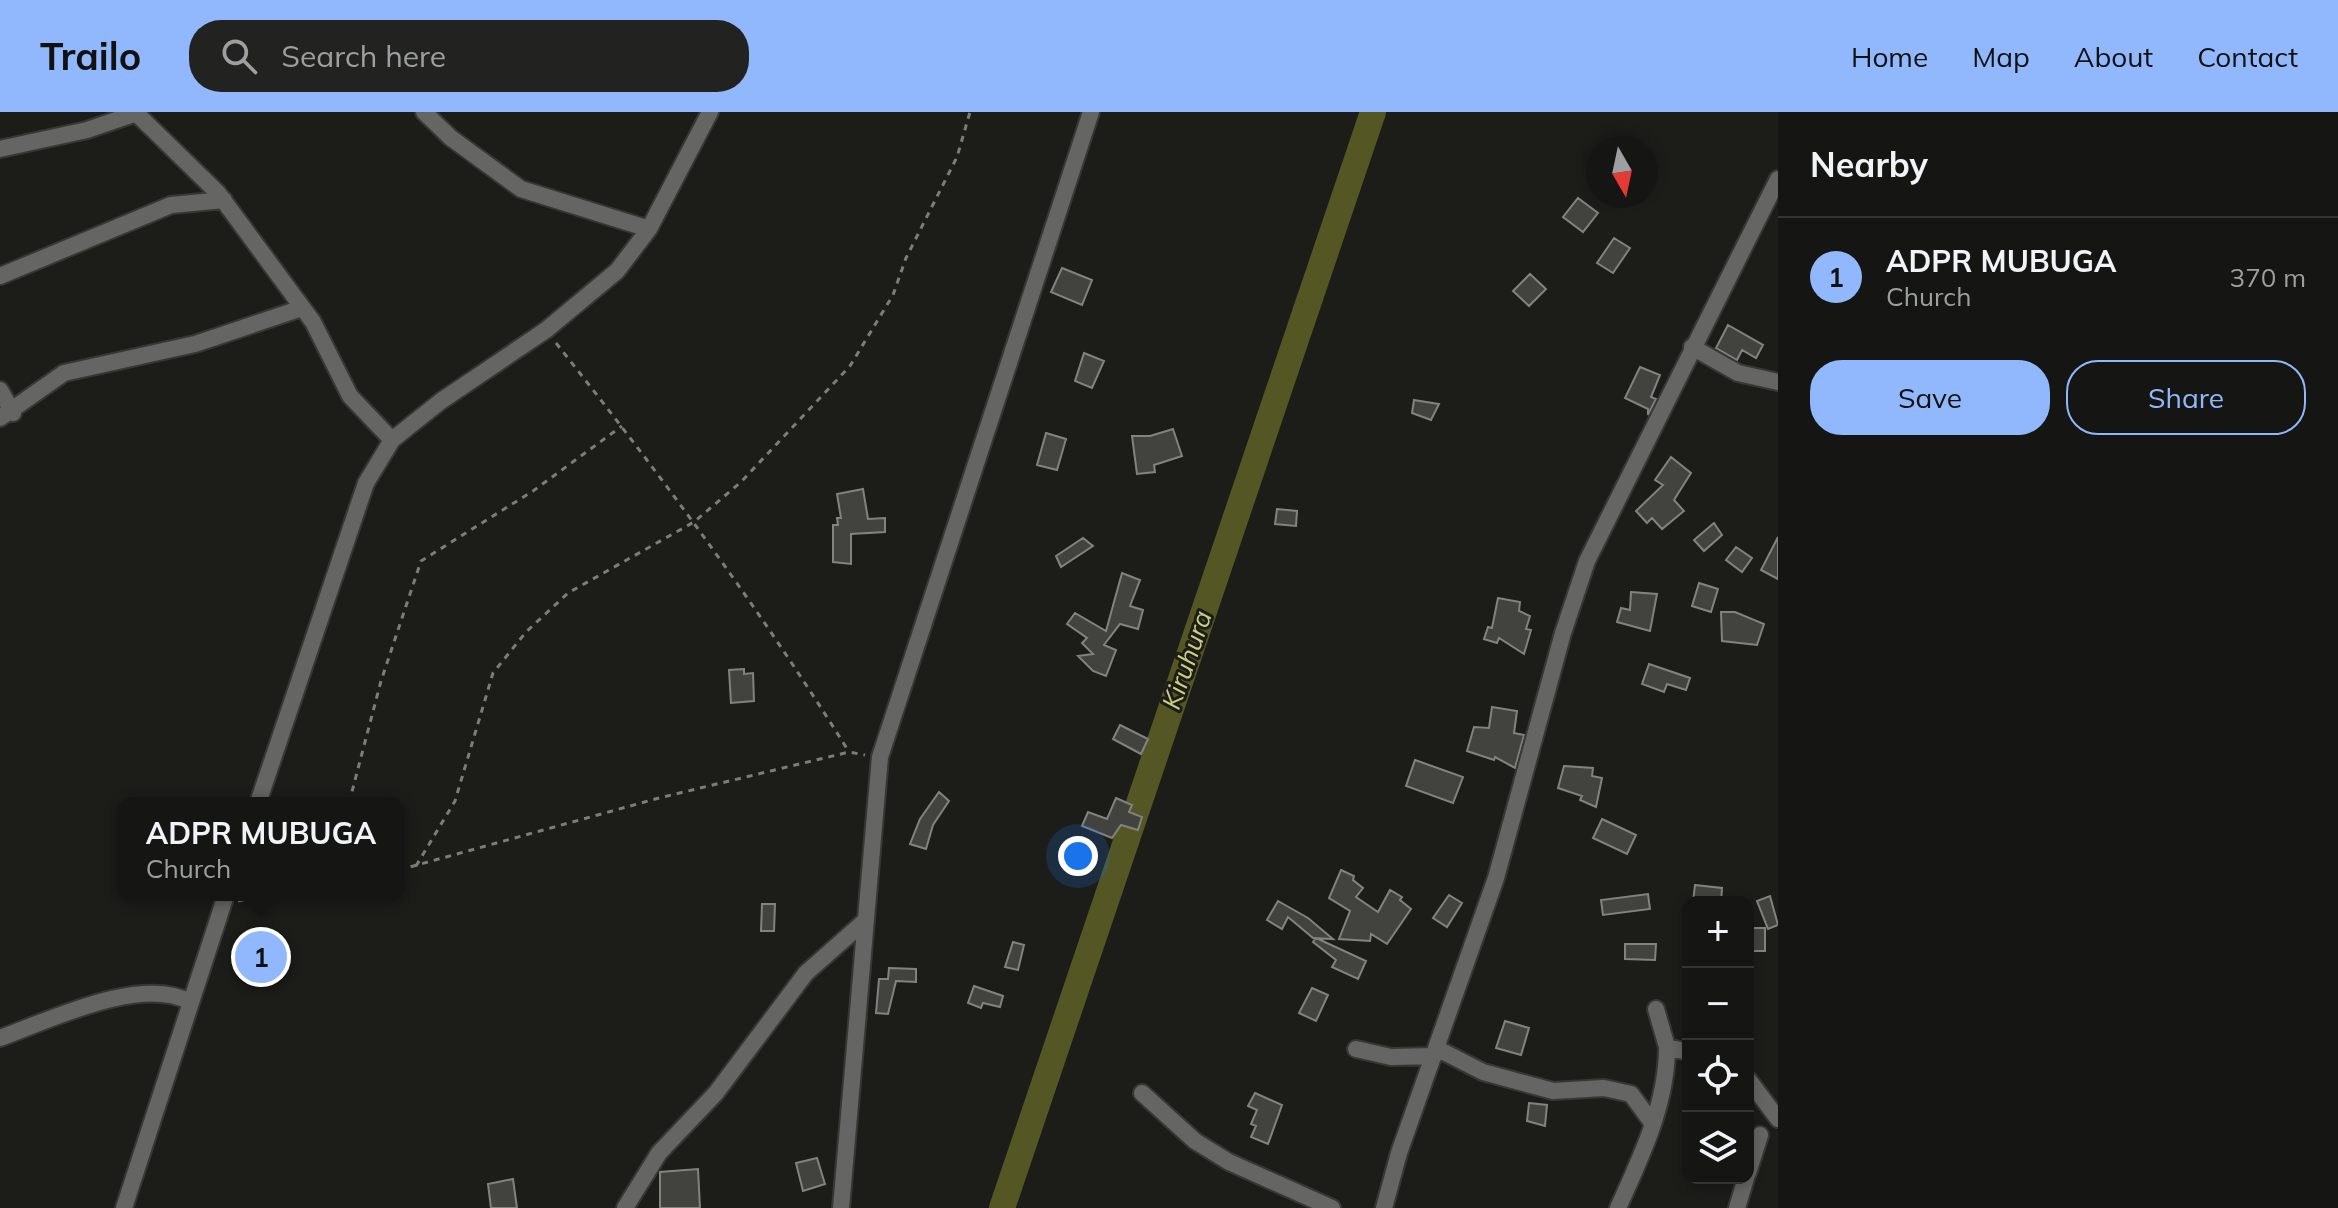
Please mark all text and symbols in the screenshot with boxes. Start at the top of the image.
search box [189,20,749,92]
text: Trailo [40,32,141,80]
icon: search [217,34,261,78]
text: Search here [281,37,446,75]
text: Home [1851,39,1928,74]
text: Map [1972,39,2030,74]
text: About [2074,39,2153,74]
text: Contact [2197,39,2298,74]
north arrow [1586,136,1658,208]
text: Nearby [1810,143,1928,186]
text: ADPR MUBUGA [1886,242,2117,280]
text: 1 [1828,261,1844,294]
text: 370 m [2230,261,2306,294]
text: Church [1886,280,1971,313]
button: Save [1810,360,2050,435]
button: Share [2066,360,2306,435]
water label: Kiruhura [1154,606,1219,714]
popup [117,797,405,901]
text: ADPR MUBUGA [146,814,376,852]
your location [1058,836,1098,876]
text: Church [146,852,231,885]
map controls [1682,896,1754,1184]
button: + [1682,896,1754,968]
pin: 1 [235,927,287,987]
button: − [1682,968,1754,1040]
button: locate [1682,1040,1754,1112]
button: layers [1682,1112,1754,1184]

